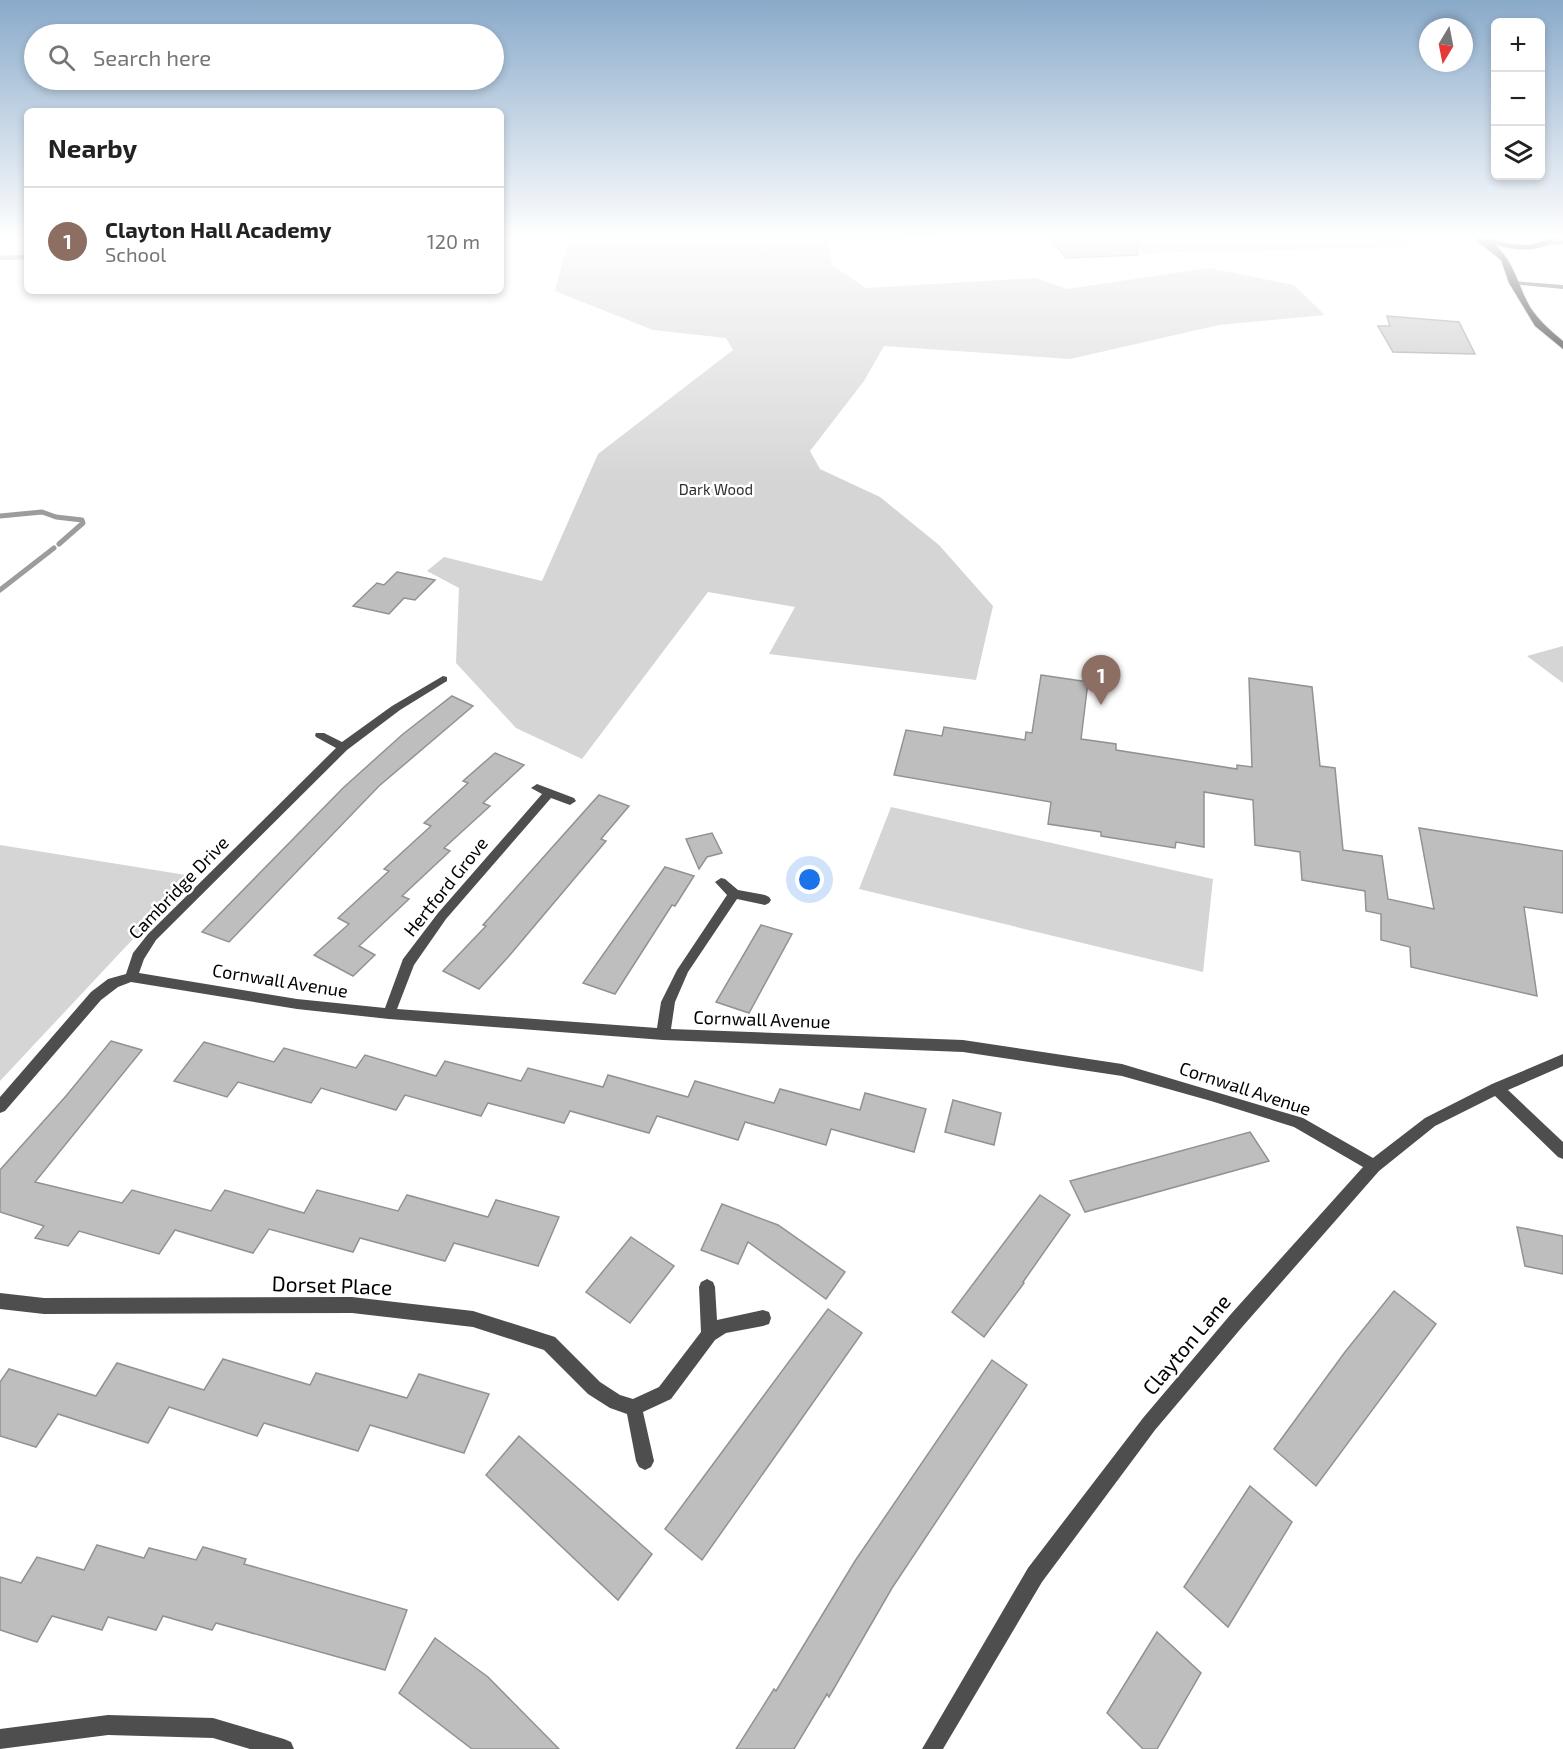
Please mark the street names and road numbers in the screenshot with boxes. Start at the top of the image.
street label: Cambridge Drive [124,831,233,943]
street label: Hertford Grove [398,832,492,941]
street label: Cornwall Avenue [211,958,350,1002]
street label: Cornwall Avenue [693,1006,831,1032]
street label: Cornwall Avenue [1177,1056,1314,1120]
street label: Dorset Place [271,1270,393,1299]
street label: Clayton Lane [1137,1289,1235,1399]

